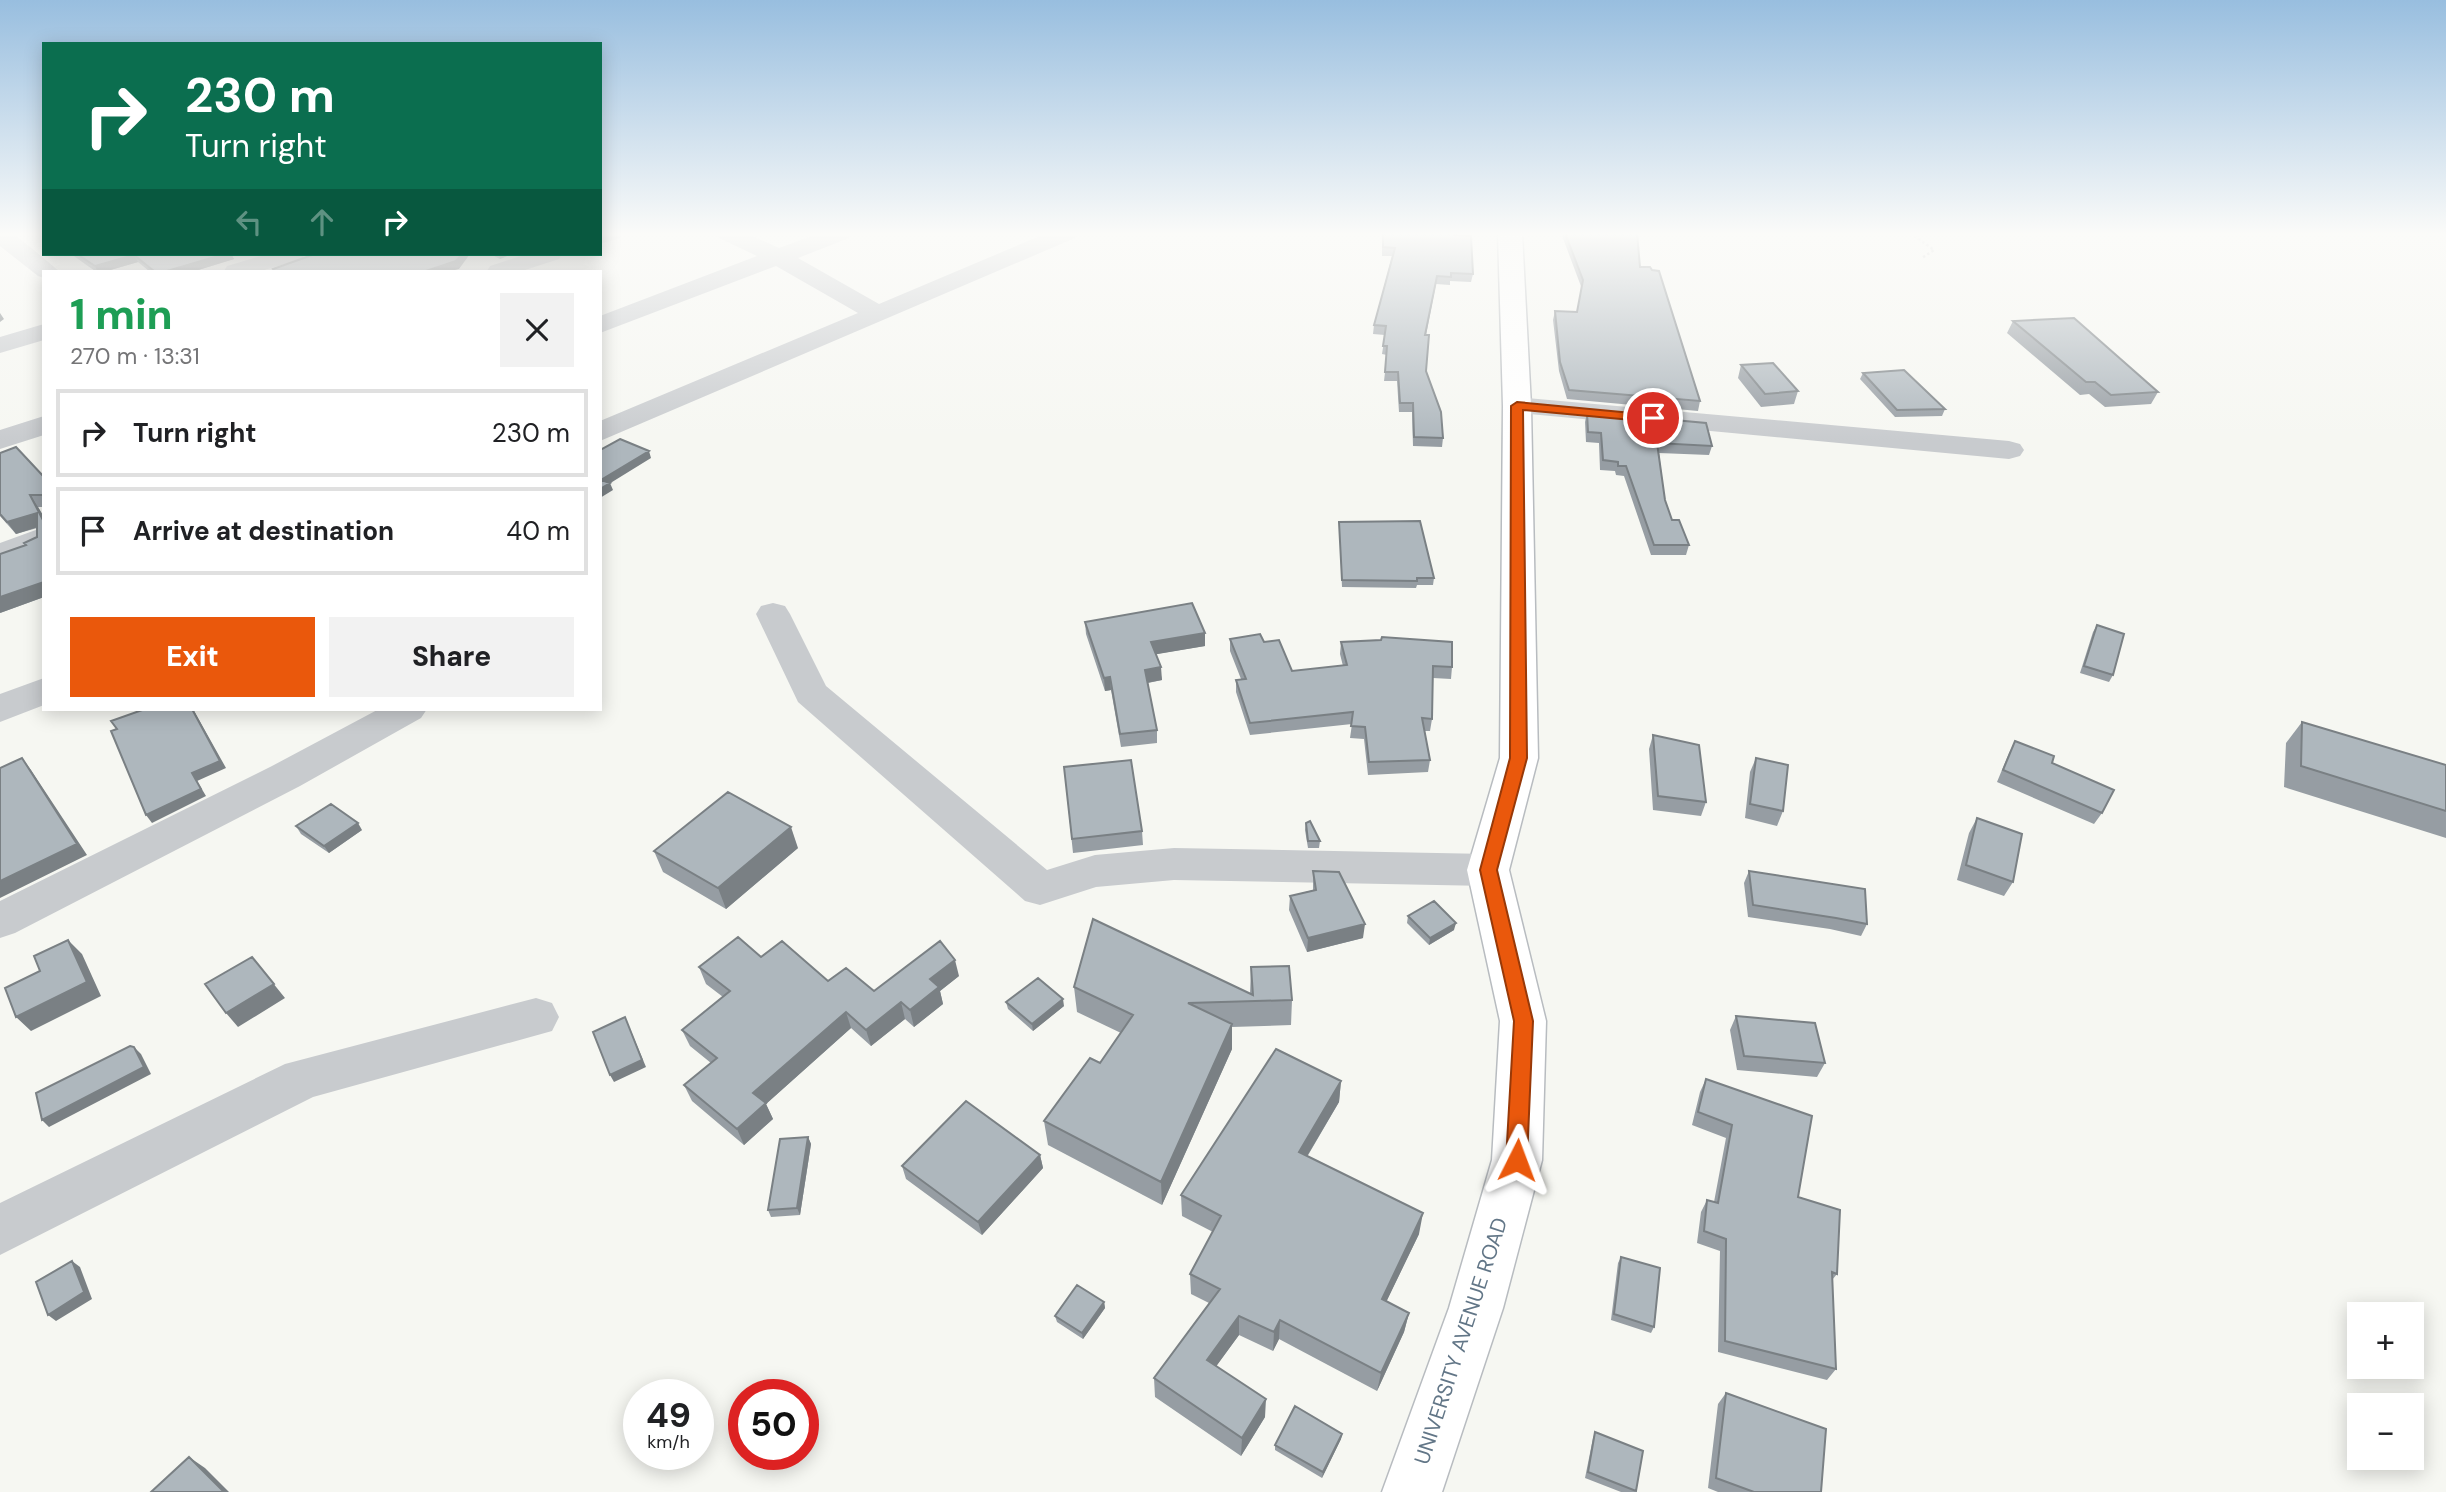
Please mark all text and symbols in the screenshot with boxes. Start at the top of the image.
text: 230 m [185,63,335,127]
icon: right [70,70,161,161]
text: Turn right [185,125,327,167]
icon: left [230,203,268,241]
icon: ahead [303,203,341,241]
icon: right [376,203,414,241]
text: 1 min [70,287,173,342]
button: close [500,293,574,367]
text: 270 m · 13:31 [70,341,200,371]
pin [1623,388,1683,448]
icon: arrive [1634,399,1672,437]
icon: right [74,414,112,452]
text: Turn right [133,416,257,450]
text: 230 m [492,416,570,450]
icon: arrive [74,512,112,550]
text: Arrive at destination [133,514,394,548]
text: 40 m [506,514,570,548]
button: Exit [70,617,315,697]
button: Share [329,617,574,697]
position arrow [1480,1123,1554,1197]
street label: UNIVERSITY AVENUE ROAD [1408,1214,1514,1468]
map controls [2347,1302,2424,1470]
button: + [2347,1302,2424,1379]
speed limit sign: 50 [728,1379,819,1470]
text: 49 [646,1392,691,1438]
button: − [2347,1393,2424,1470]
text: km/h [647,1430,690,1454]

